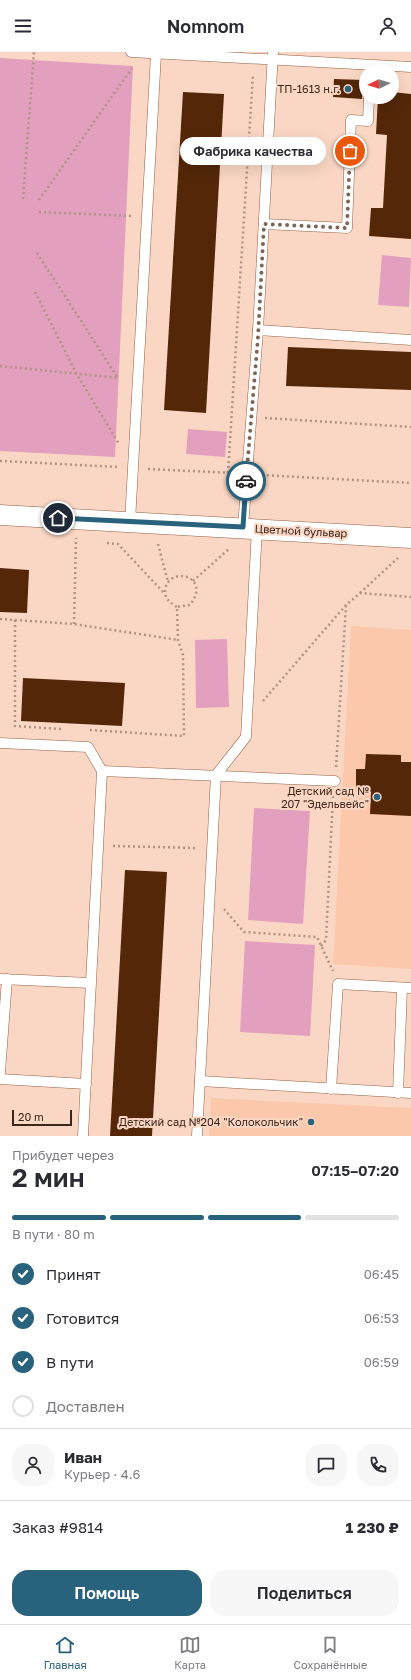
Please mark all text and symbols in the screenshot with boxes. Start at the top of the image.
icon: menu [12,15,34,37]
text: Nomnom [167,15,244,37]
icon: person [377,15,399,37]
north arrow [359,64,399,104]
map controls [359,64,399,104]
place label: ТП-1613 н.г. [277,82,340,95]
marker: ТП-1613 н.г. [343,84,353,94]
pin [333,134,367,168]
callout: Фабрика качества [180,137,326,165]
icon: bag [339,140,361,162]
text: Фабрика качества [193,143,313,159]
courier [226,461,266,501]
icon: car [235,470,257,492]
pin [41,501,75,535]
icon: home [47,507,69,529]
street label: Цветной бульвар [254,522,348,539]
place label: Детский сад № 207 "Эдельвейс" [281,784,369,810]
marker: Детский сад № 207 "Эдельвейс" [372,792,382,802]
scale bar [12,1108,72,1127]
text: 20 m [18,1110,44,1123]
place label: Детский сад №204 "Колокольчик" [119,1115,303,1128]
marker: Детский сад №204 "Колокольчик" [306,1117,316,1127]
text: Прибудет через [12,1147,114,1163]
text: 07:15–07:20 [311,1161,399,1179]
text: 2 мин [12,1162,85,1193]
text: В пути · 80 m [12,1226,95,1242]
icon: check [12,1263,34,1285]
text: Принят [46,1265,101,1283]
text: 06:45 [364,1266,399,1282]
icon: check [12,1307,34,1329]
text: Готовится [46,1309,119,1327]
text: 06:53 [364,1310,399,1326]
icon: check [12,1351,34,1373]
text: В пути [46,1353,94,1371]
text: 06:59 [364,1354,399,1370]
text: Доставлен [46,1397,125,1415]
button: person [12,1444,54,1486]
button: chat [305,1444,347,1486]
button: phone [357,1444,399,1486]
text: Иван [64,1448,102,1466]
text: Курьер · 4.6 [64,1466,140,1482]
text: Заказ #9814 [12,1518,104,1536]
text: 1 230 ₽ [346,1518,399,1536]
button: Помощь [12,1570,202,1616]
button: Поделиться [210,1570,399,1616]
tab: Главная [44,1634,87,1671]
tab: Карта [174,1634,206,1671]
tab: Сохранённые [293,1634,367,1671]

